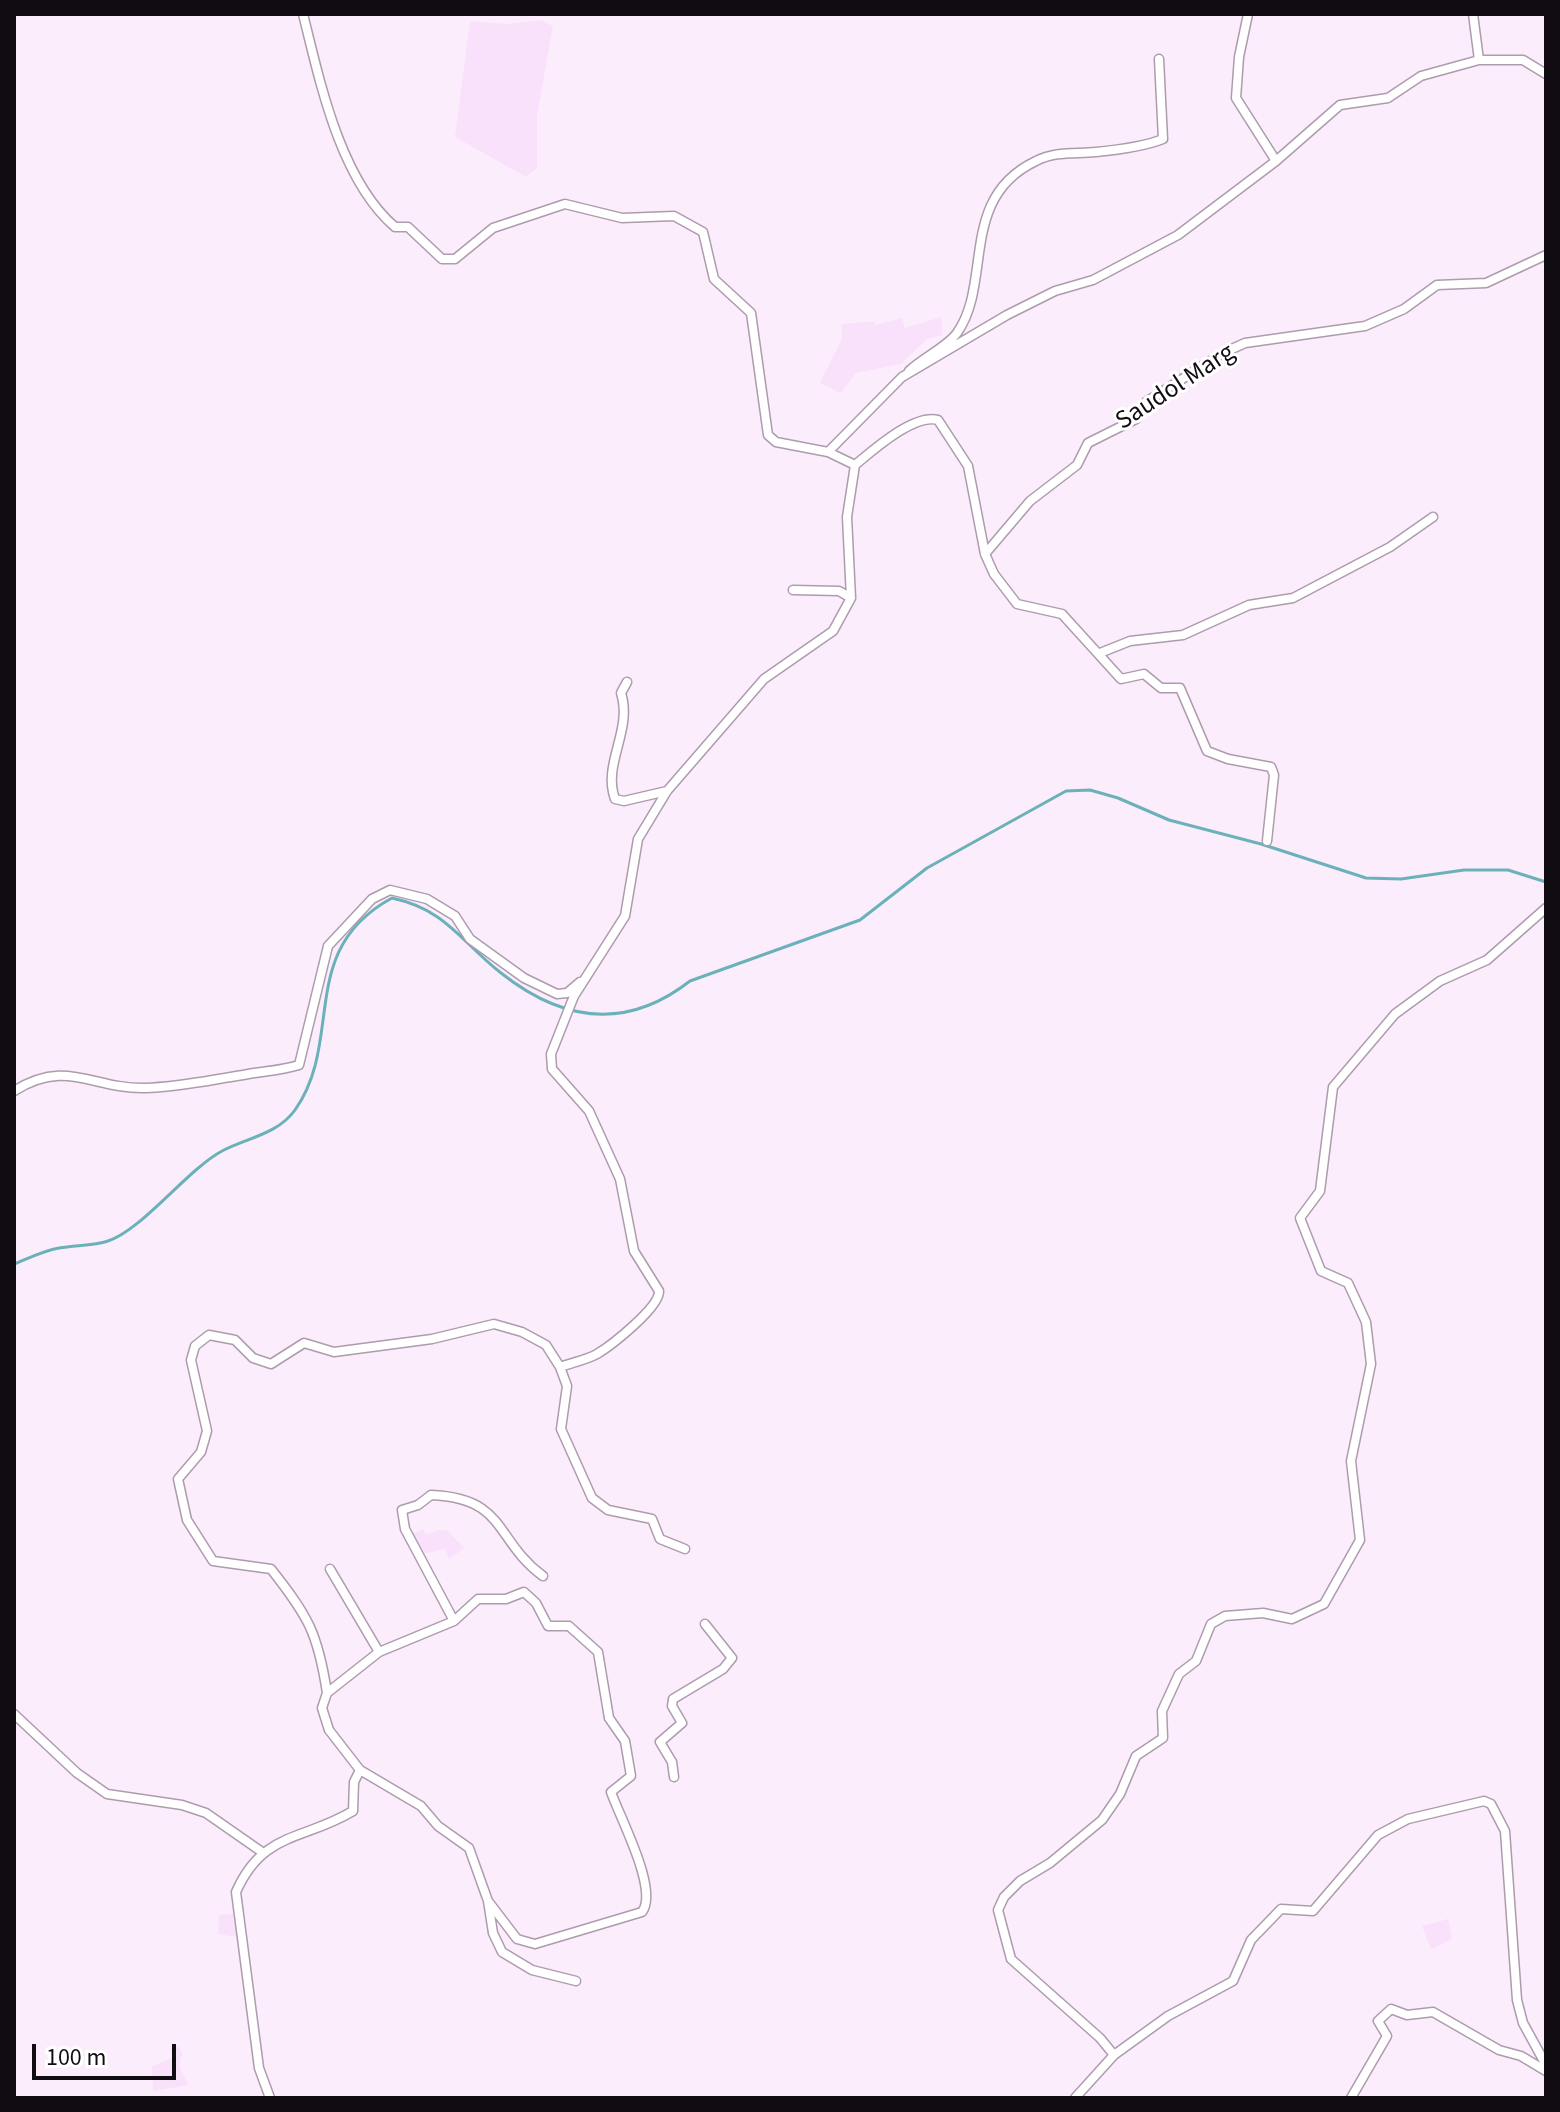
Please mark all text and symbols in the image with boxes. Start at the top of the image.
street label: Saudol Marg [1111,338,1241,438]
scale bar [36,2028,180,2078]
text: 100 m [46,2040,106,2075]

